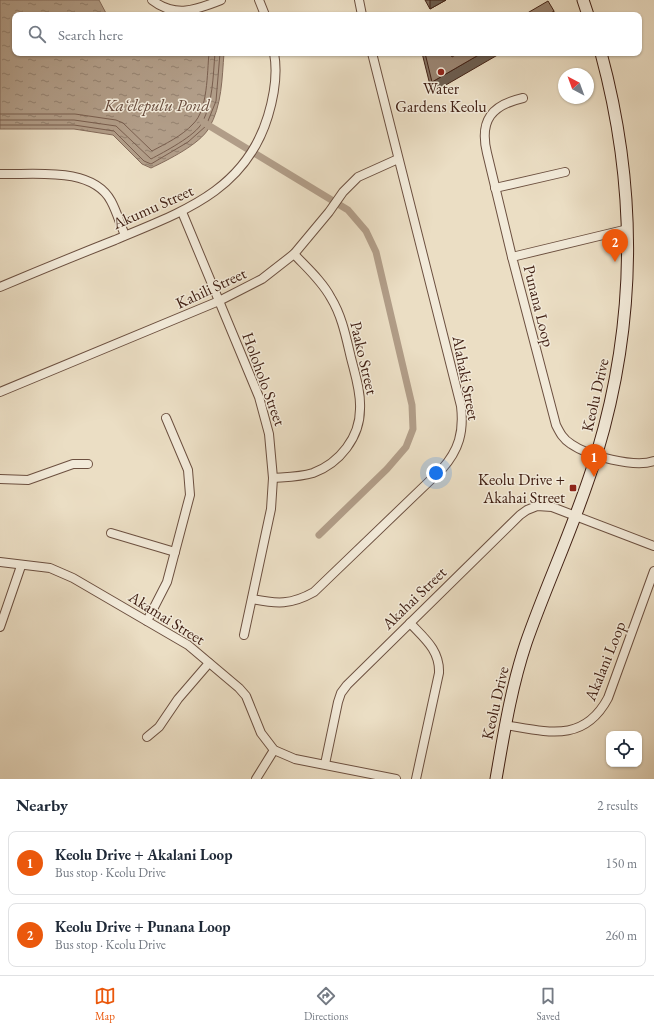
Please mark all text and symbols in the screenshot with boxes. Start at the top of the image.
search box [12,12,642,56]
icon: search [26,23,48,45]
text: Search here [58,25,123,44]
marker: Water Gardens Keolu [436,67,446,77]
north arrow [558,68,594,104]
place label: Water Gardens Keolu [395,78,487,117]
water label: Kaʻelepulu Pond [103,94,210,116]
street label: Akumu Street [108,180,197,235]
pin: 2 [602,229,628,262]
street label: Kahili Street [172,263,250,313]
street label: Punana Loop [519,263,559,349]
street label: Paako Street [345,319,383,397]
street label: Holoholo Street [237,329,291,429]
street label: Alahaki Street [447,333,484,422]
street label: Keolu Drive [576,356,614,434]
pin: 1 [581,444,607,477]
your location [426,463,446,483]
place label: Keolu Drive + Akahai Street [478,469,565,508]
marker: Keolu Drive + Akahai Street [568,483,578,493]
street label: Akahai Street [377,562,451,635]
street label: Akamai Street [124,586,209,650]
street label: Akalani Loop [579,618,631,705]
street label: Keolu Drive [476,664,514,742]
map controls [606,731,642,767]
button: locate [606,731,642,767]
text: Nearby [16,794,68,816]
text: 2 results [597,797,638,814]
text: Keolu Drive + Akalani Loop [55,845,232,864]
text: 1 [27,855,33,872]
text: 150 m [606,855,637,872]
text: Bus stop · Keolu Drive [55,864,166,881]
text: Keolu Drive + Punana Loop [55,917,231,936]
text: 2 [27,927,33,944]
text: 260 m [606,927,637,944]
text: Bus stop · Keolu Drive [55,936,166,953]
tab: Map [94,985,116,1023]
tab: Directions [304,985,348,1023]
tab: Saved [536,985,560,1023]

